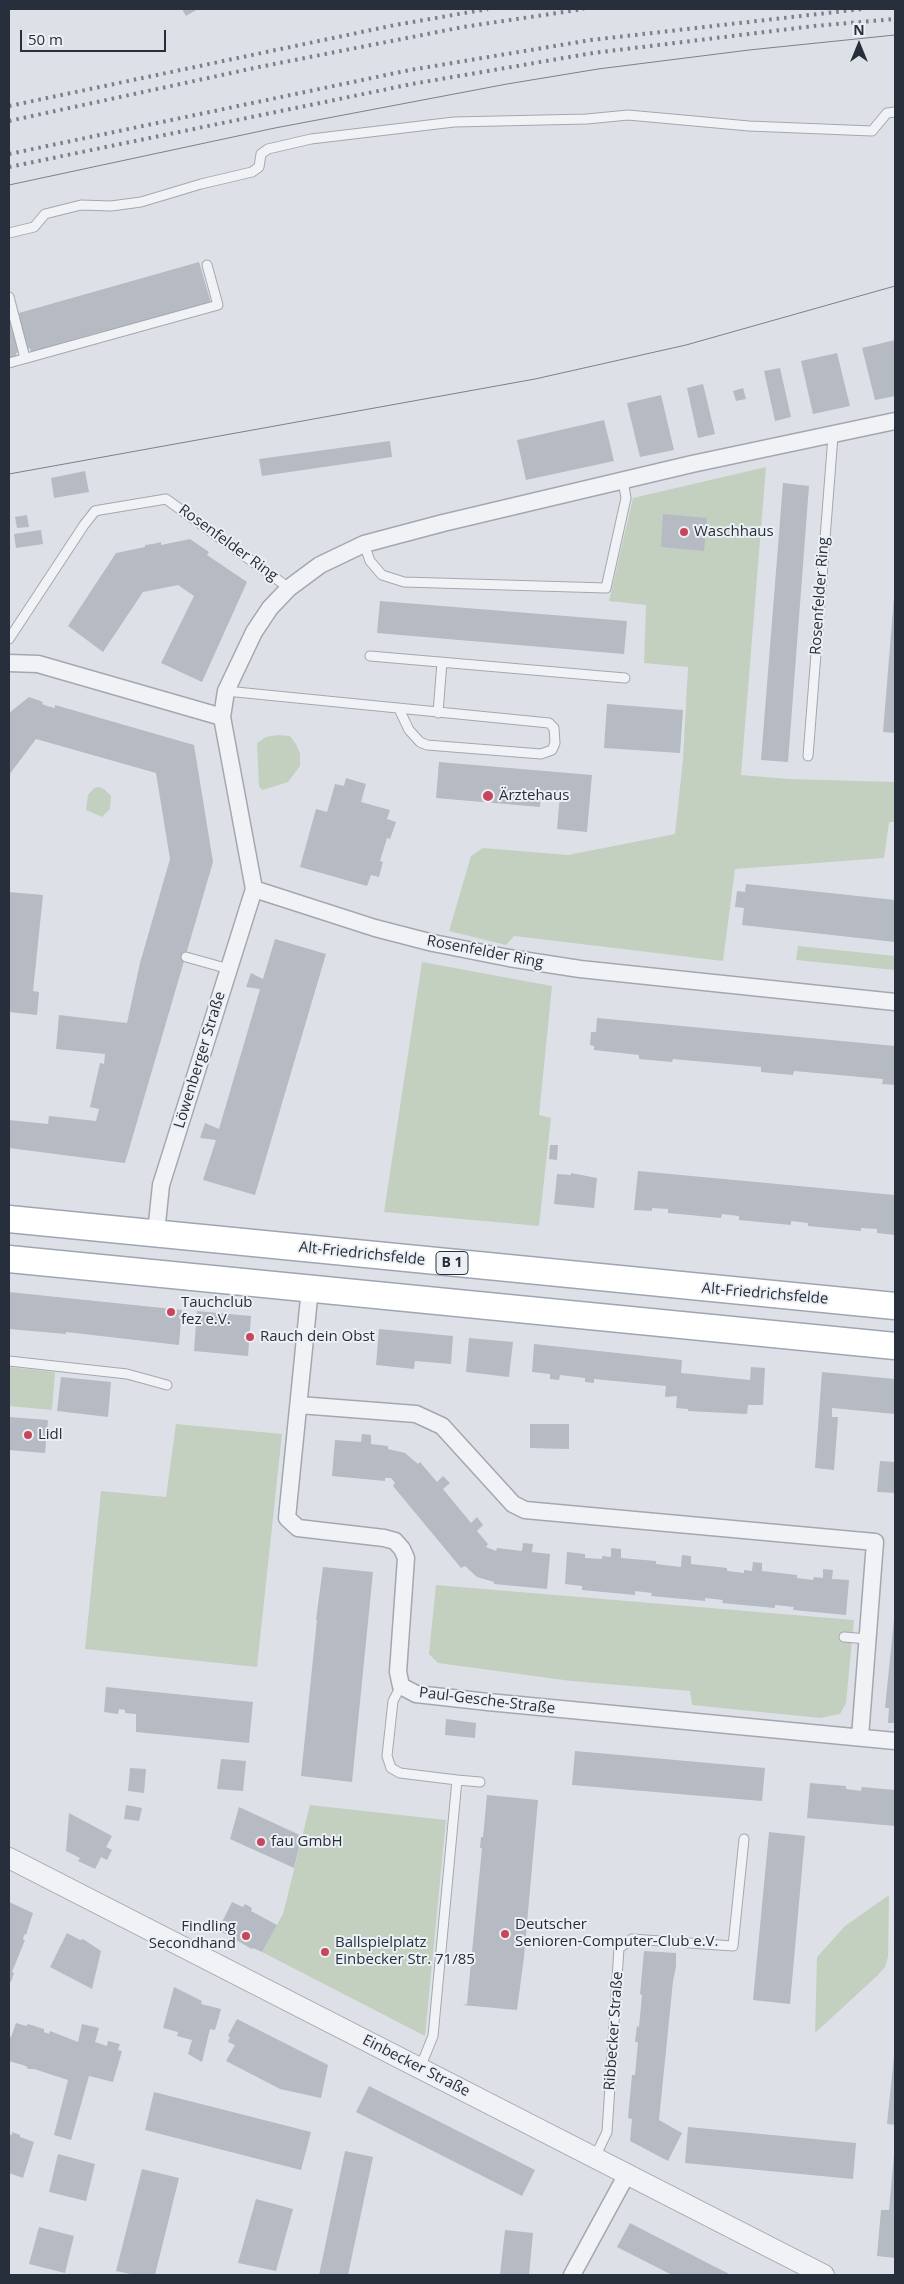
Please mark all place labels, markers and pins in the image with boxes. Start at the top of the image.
place label: Waschhaus [694,523,774,541]
marker: Waschhaus [678,526,690,538]
place label: Ärztehaus [499,787,569,805]
marker: Ärztehaus [481,789,495,803]
place label: Tauchclub fez e.V. [181,1294,253,1329]
marker: Tauchclub fez e.V. [165,1306,177,1318]
place label: Rauch dein Obst [260,1328,375,1346]
marker: Rauch dein Obst [244,1331,256,1343]
place label: Lidl [38,1426,63,1444]
marker: Lidl [22,1429,34,1441]
place label: fau GmbH [271,1833,343,1851]
marker: fau GmbH [255,1836,267,1848]
place label: Deutscher Senioren-Computer-Club e.V. [515,1916,718,1951]
place label: Findling Secondhand [149,1918,236,1953]
marker: Deutscher Senioren-Computer-Club e.V. [499,1928,511,1940]
marker: Findling Secondhand [240,1930,252,1942]
place label: Ballspielplatz Einbecker Str. 71/85 [335,1934,475,1969]
marker: Ballspielplatz Einbecker Str. 71/85 [319,1946,331,1958]

